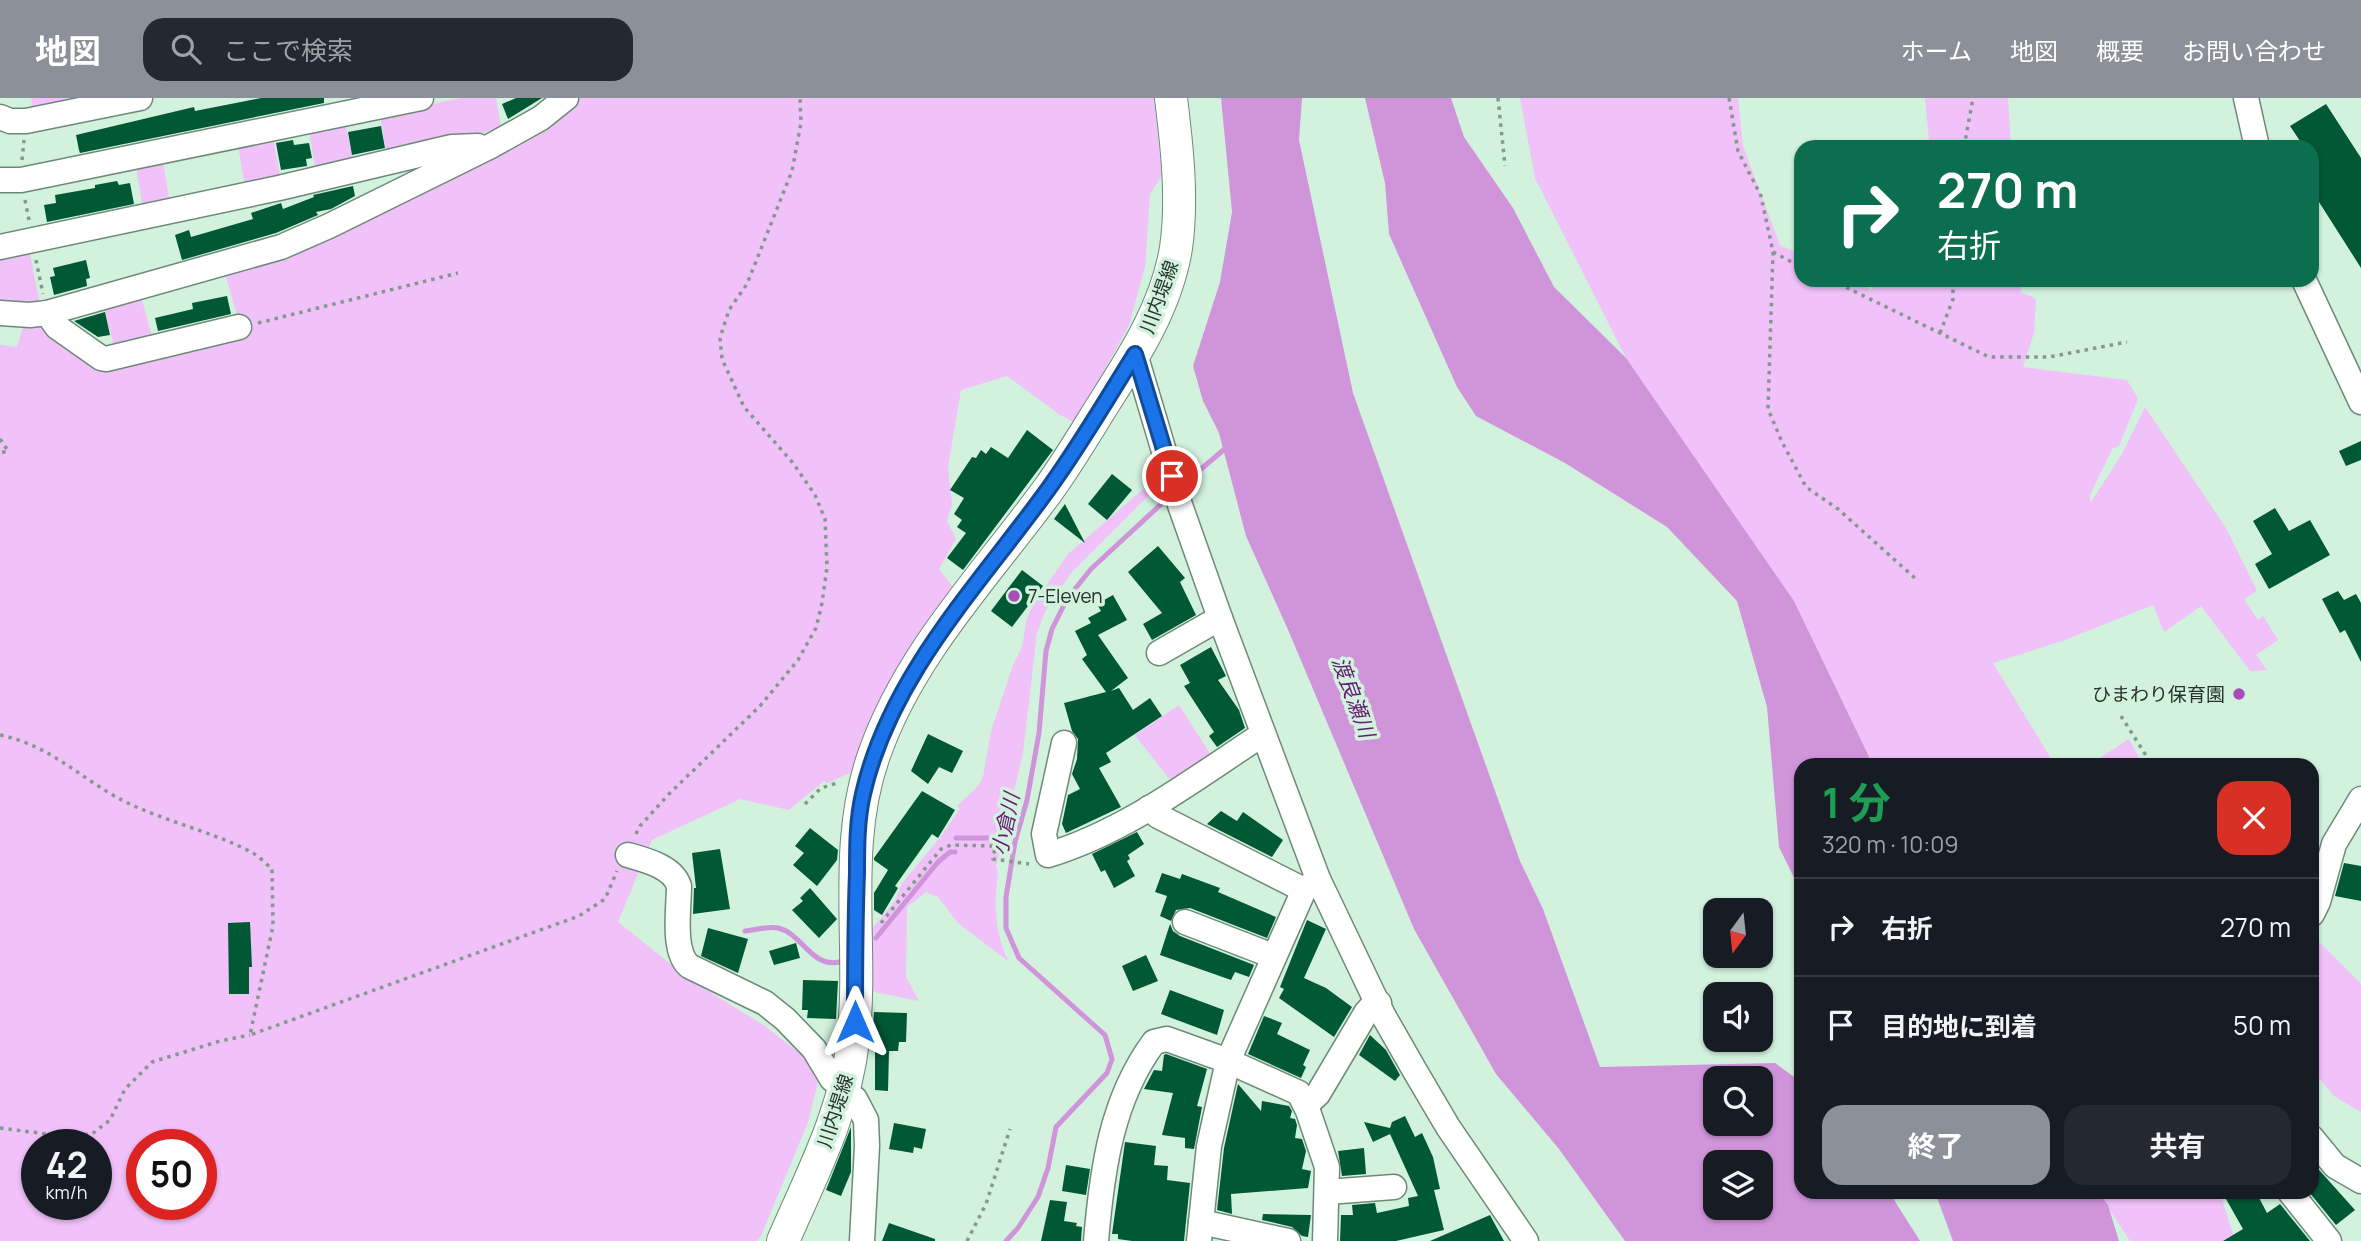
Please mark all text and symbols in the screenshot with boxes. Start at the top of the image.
search box [143,18,633,81]
text: 地図 [35,28,101,73]
icon: search [167,30,205,68]
text: ここで検索 [223,32,353,68]
text: ホーム [1901,34,1972,67]
text: 地図 [2010,34,2058,67]
text: 概要 [2096,34,2144,67]
text: お問い合わせ [2182,34,2326,67]
text: 270 m [1937,156,2078,223]
icon: right [1822,168,1913,259]
text: 右折 [1937,223,2001,267]
street label: 川内堤線 [1134,257,1184,337]
pin [1142,446,1202,506]
icon: arrive [1153,457,1191,495]
place label: 7-Eleven [1028,583,1103,609]
marker: 7-Eleven [1006,588,1022,604]
water label: 渡良瀬川 [1326,653,1382,743]
place label: ひまわり保育園 [2092,681,2225,707]
marker: ひまわり保育園 [2231,686,2247,702]
text: 1 分 [1822,773,1891,831]
button: close [2217,781,2291,855]
water label: 小倉川 [985,788,1026,858]
text: 320 m · 10:09 [1822,828,1959,860]
north arrow [1703,898,1773,968]
map controls [1703,898,1773,1220]
icon: right [1822,908,1860,946]
text: 270 m [2220,909,2291,945]
text: 右折 [1881,910,1933,946]
button: sound [1703,982,1773,1052]
position arrow [818,985,892,1059]
icon: arrive [1822,1006,1860,1044]
text: 50 m [2233,1007,2291,1043]
text: 目的地に到着 [1881,1008,2037,1044]
button: search [1703,1066,1773,1136]
street label: 川内堤線 [811,1071,859,1151]
button: 終了 [1822,1105,2050,1185]
button: 共有 [2064,1105,2291,1185]
speed limit sign: 50 [126,1129,217,1220]
text: 42 [45,1141,88,1189]
button: layers [1703,1150,1773,1220]
text: km/h [46,1180,87,1204]

